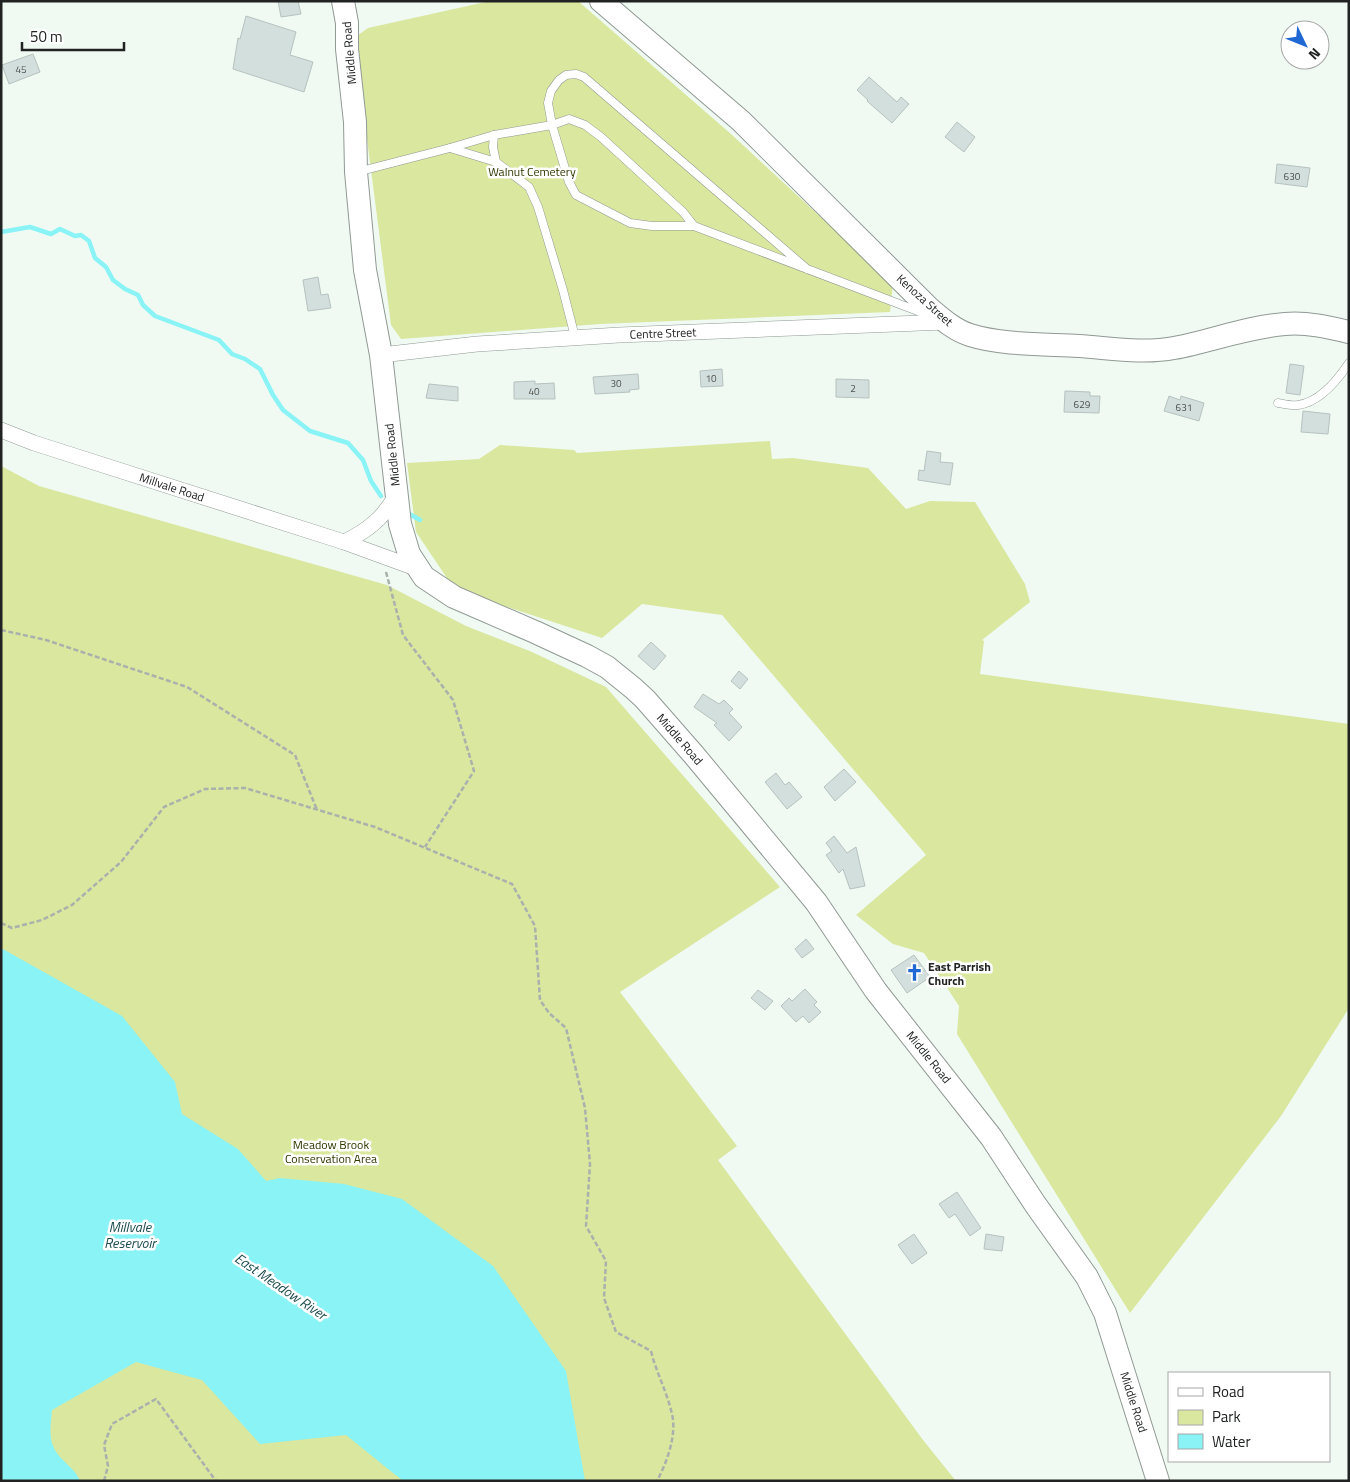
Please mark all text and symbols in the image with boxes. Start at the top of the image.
scale bar [22,20,125,52]
north arrow [1280,20,1330,70]
street label: Middle Road [337,21,361,85]
text: 50 m [30,25,63,48]
text: N [1304,43,1326,65]
house number: 45 [15,62,27,77]
park label: Walnut Cemetery [488,162,576,181]
house number: 630 [1284,169,1301,184]
street label: Kenoza Street [892,269,958,331]
street label: Centre Street [629,322,697,344]
house number: 10 [705,371,717,386]
house number: 30 [610,376,622,391]
house number: 2 [850,381,856,396]
house number: 40 [528,384,540,399]
house number: 629 [1074,397,1091,412]
house number: 631 [1176,400,1192,415]
street label: Middle Road [379,423,405,487]
street label: Millvale Road [137,468,207,506]
street label: Middle Road [652,709,708,769]
place label: East Parrish Church [928,957,991,990]
church icon: East Parrish Church [904,963,924,983]
street label: Middle Road [902,1027,956,1087]
park label: Meadow Brook Conservation Area [285,1135,377,1168]
water label: Millvale Reservoir [104,1216,157,1253]
water label: East Meadow River [231,1247,332,1325]
street label: Middle Road [1115,1369,1153,1435]
legend [1168,1372,1330,1462]
text: Road [1212,1380,1244,1403]
text: Park [1212,1405,1241,1428]
text: Water [1212,1430,1251,1453]

